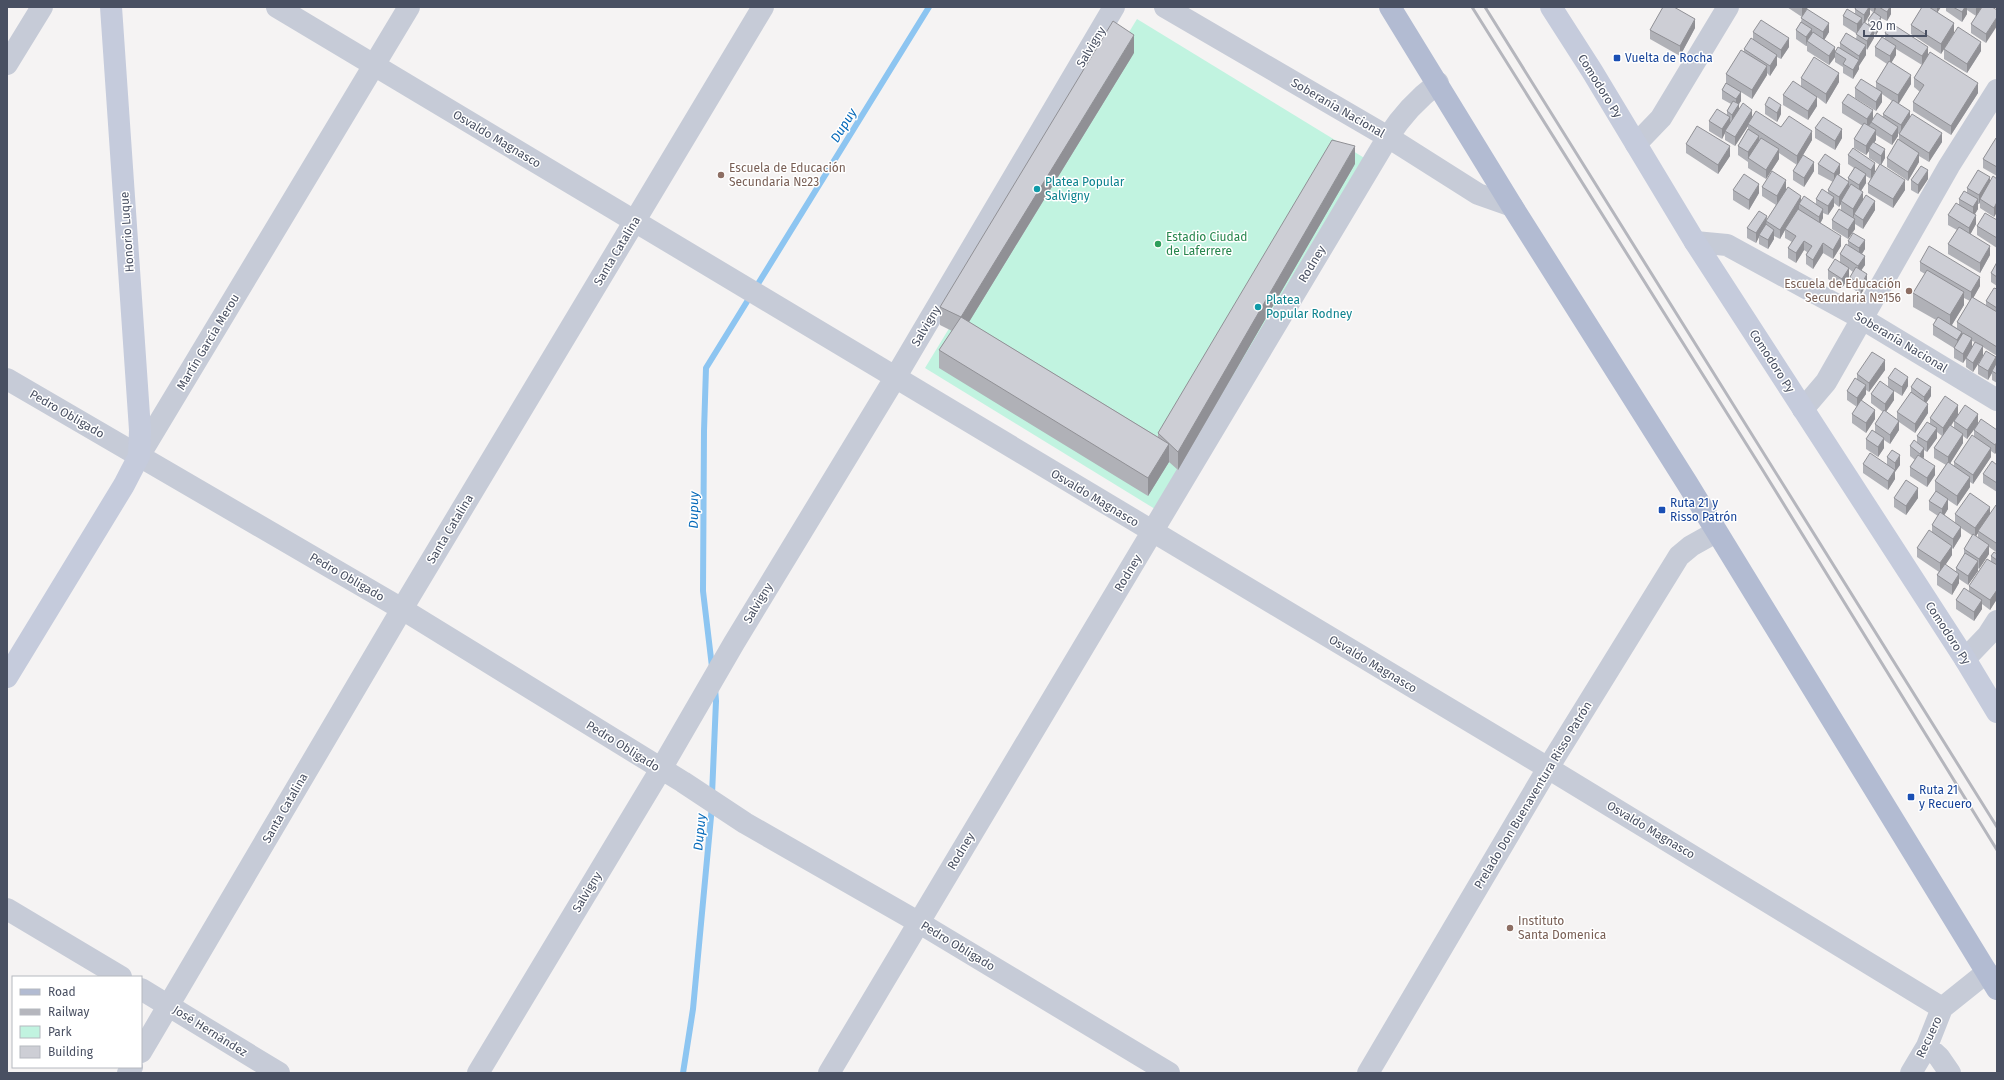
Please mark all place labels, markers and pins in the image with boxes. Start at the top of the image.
place label: Vuelta de Rocha [1625,51,1713,65]
marker: Vuelta de Rocha [1612,53,1622,63]
place label: Escuela de Educación Secundaria Nº23 [729,161,846,189]
marker: Escuela de Educación Secundaria Nº23 [716,170,726,180]
place label: Platea Popular Salvigny [1045,175,1125,203]
marker: Platea Popular Salvigny [1032,184,1042,194]
place label: Estadio Ciudad de Laferrere [1166,230,1247,258]
marker: Estadio Ciudad de Laferrere [1153,239,1163,249]
place label: Escuela de Educación Secundaria Nº156 [1784,277,1901,305]
marker: Escuela de Educación Secundaria Nº156 [1904,286,1914,296]
place label: Platea Popular Rodney [1266,293,1352,321]
marker: Platea Popular Rodney [1253,302,1263,312]
place label: Ruta 21 y Risso Patrón [1670,496,1737,524]
marker: Ruta 21 y Risso Patrón [1657,505,1667,515]
place label: Ruta 21 y Recuero [1919,783,1972,811]
marker: Ruta 21 y Recuero [1906,792,1916,802]
place label: Instituto Santa Domenica [1518,914,1606,942]
marker: Instituto Santa Domenica [1505,923,1515,933]

